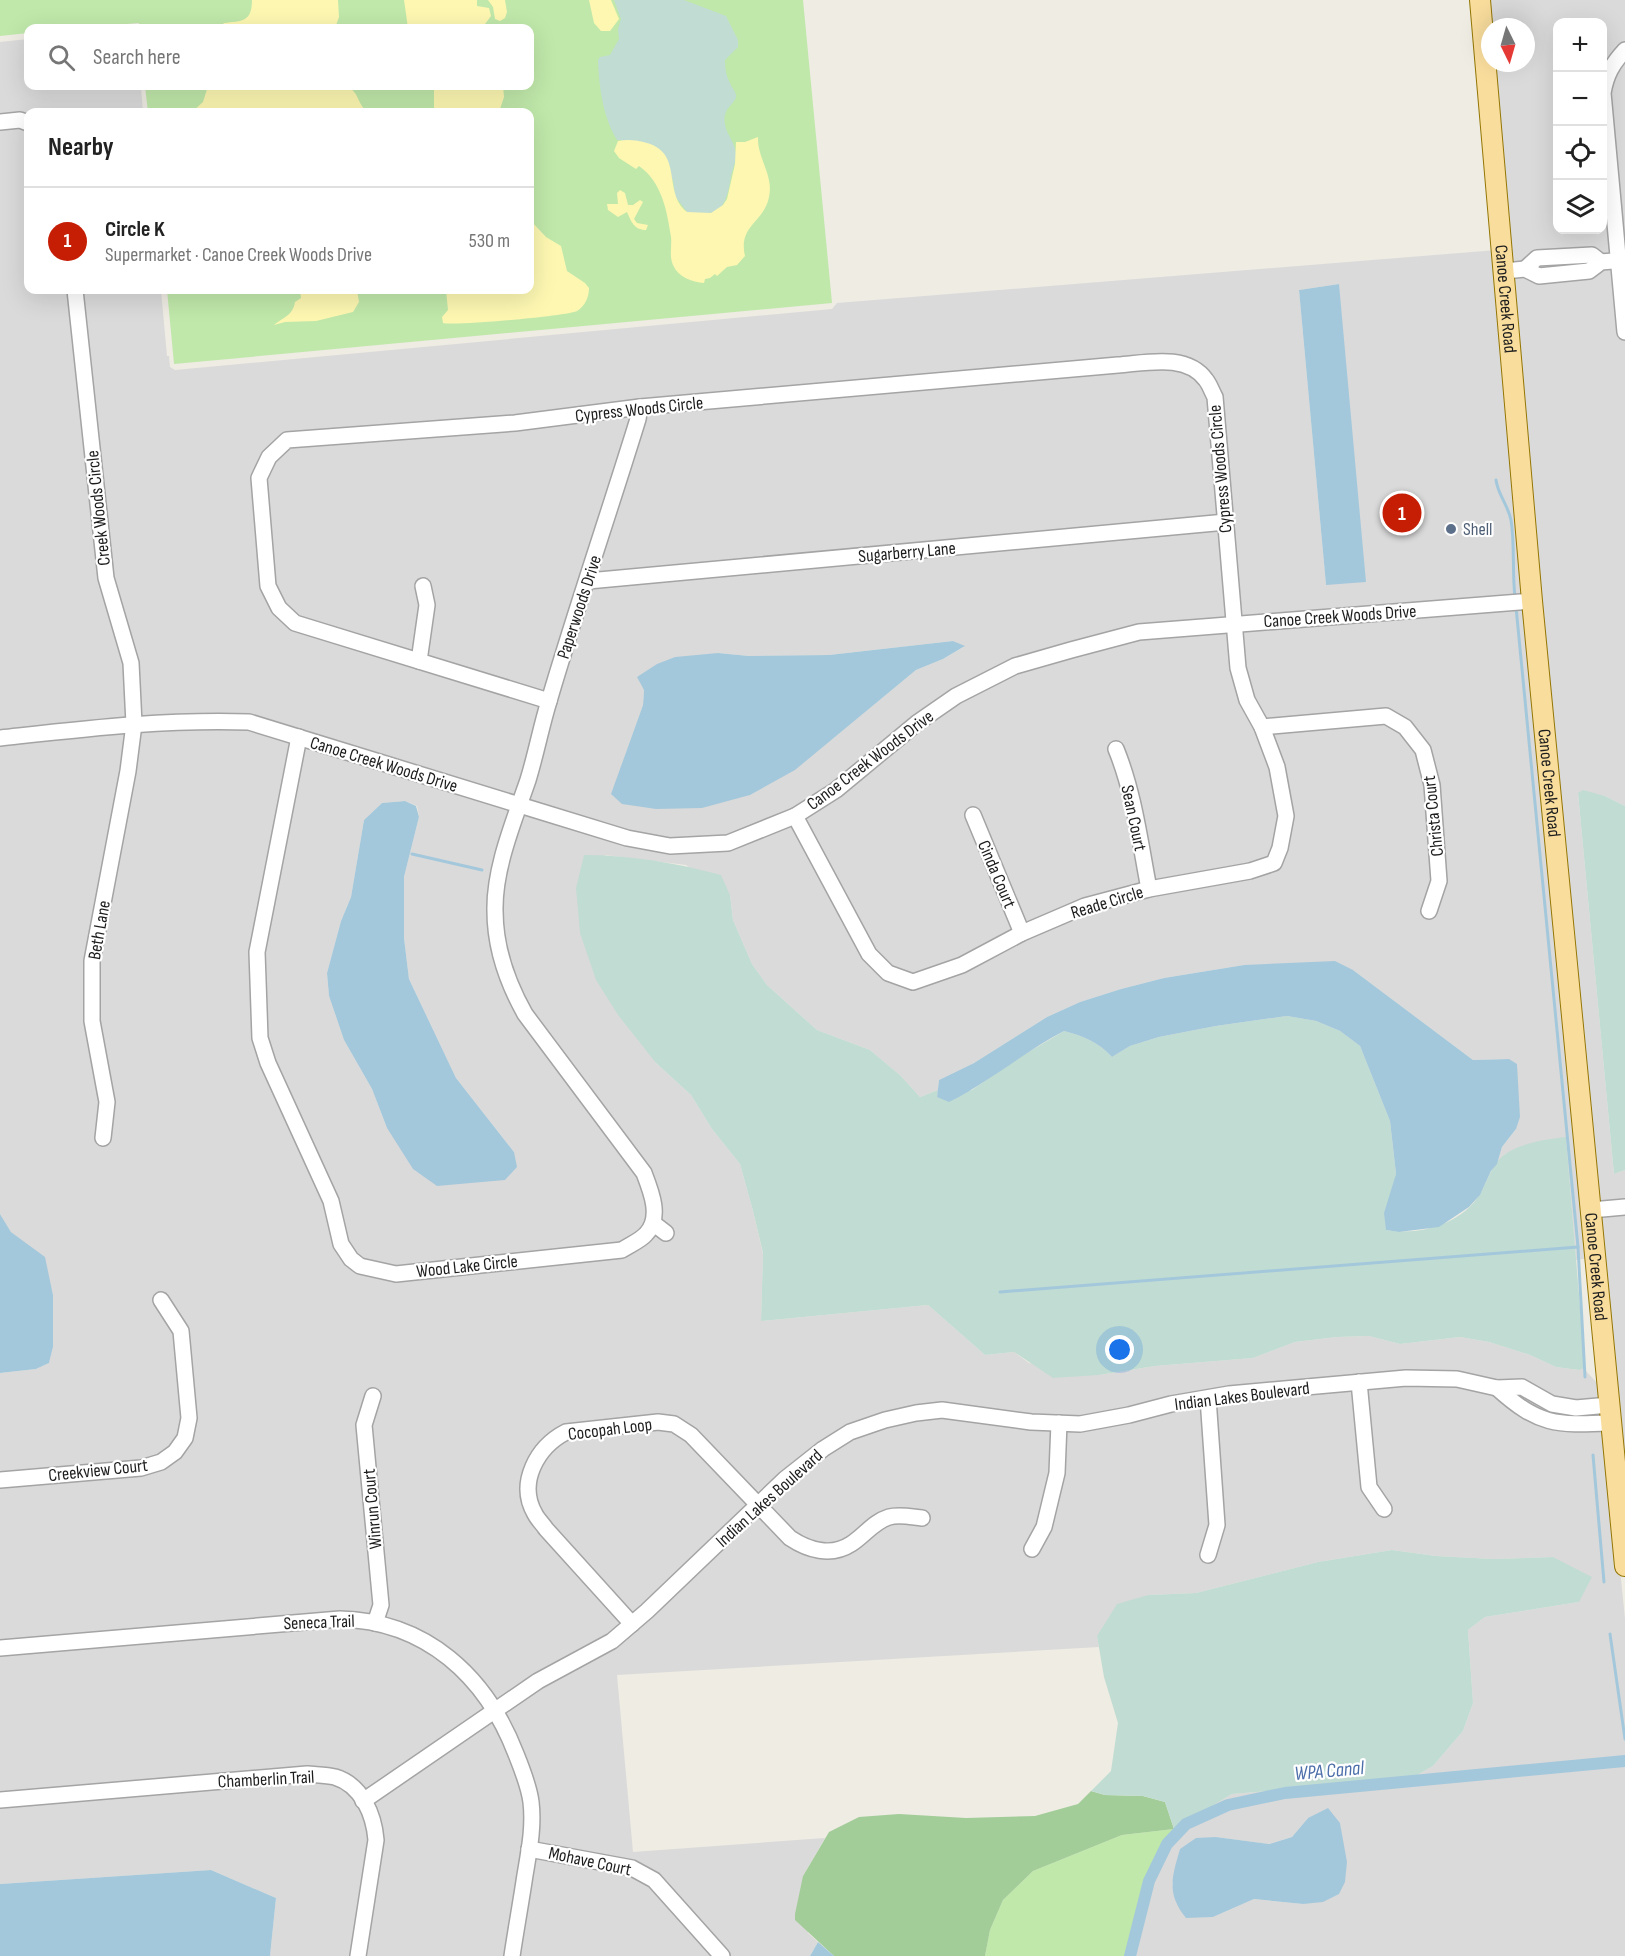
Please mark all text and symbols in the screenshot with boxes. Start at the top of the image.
north arrow [1481,18,1535,72]
map controls [1553,18,1607,234]
button: + [1553,18,1607,72]
search box [24,24,534,90]
icon: search [45,41,78,74]
text: Search here [93,44,180,71]
button: − [1553,72,1607,126]
button: locate [1553,126,1607,180]
text: Nearby [48,132,114,163]
button: layers [1553,180,1607,234]
text: Circle K [105,216,165,243]
text: 1 [64,229,71,253]
text: 530 m [469,229,510,253]
text: Supermarket · Canoe Creek Woods Drive [105,243,372,267]
street label: Canoe Creek Road [1490,244,1521,354]
street label: Cypress Woods Circle [574,392,704,427]
street label: Cypress Woods Circle [1204,404,1237,534]
street label: Creek Woods Circle [82,449,115,567]
pin: 1 [1382,490,1422,536]
place label: Shell [1463,519,1492,540]
marker: Shell [1444,522,1458,536]
street label: Sugarberry Lane [857,538,957,567]
street label: Paperwoods Drive [553,553,606,662]
street label: Canoe Creek Woods Drive [1263,601,1417,632]
street label: Canoe Creek Woods Drive [803,706,938,815]
street label: Canoe Creek Road [1533,728,1565,838]
street label: Canoe Creek Woods Drive [308,732,460,797]
street label: Christa Court [1419,774,1448,857]
street label: Sean Court [1116,783,1151,853]
street label: Cinda Court [973,837,1020,912]
street label: Reade Circle [1068,882,1146,923]
street label: Beth Lane [84,899,115,961]
street label: Canoe Creek Road [1580,1212,1611,1322]
street label: Wood Lake Circle [415,1251,519,1282]
your location [1105,1335,1134,1364]
street label: Indian Lakes Boulevard [1173,1378,1311,1415]
street label: Cocopah Loop [567,1414,653,1445]
street label: Indian Lakes Boulevard [712,1445,827,1552]
street label: Creekview Court [47,1455,149,1486]
street label: Winrun Court [358,1467,386,1550]
street label: Seneca Trail [283,1611,355,1634]
water label: WPA Canal [1293,1756,1366,1786]
street label: Chamberlin Trail [217,1766,315,1793]
street label: Mohave Court [547,1842,634,1881]

